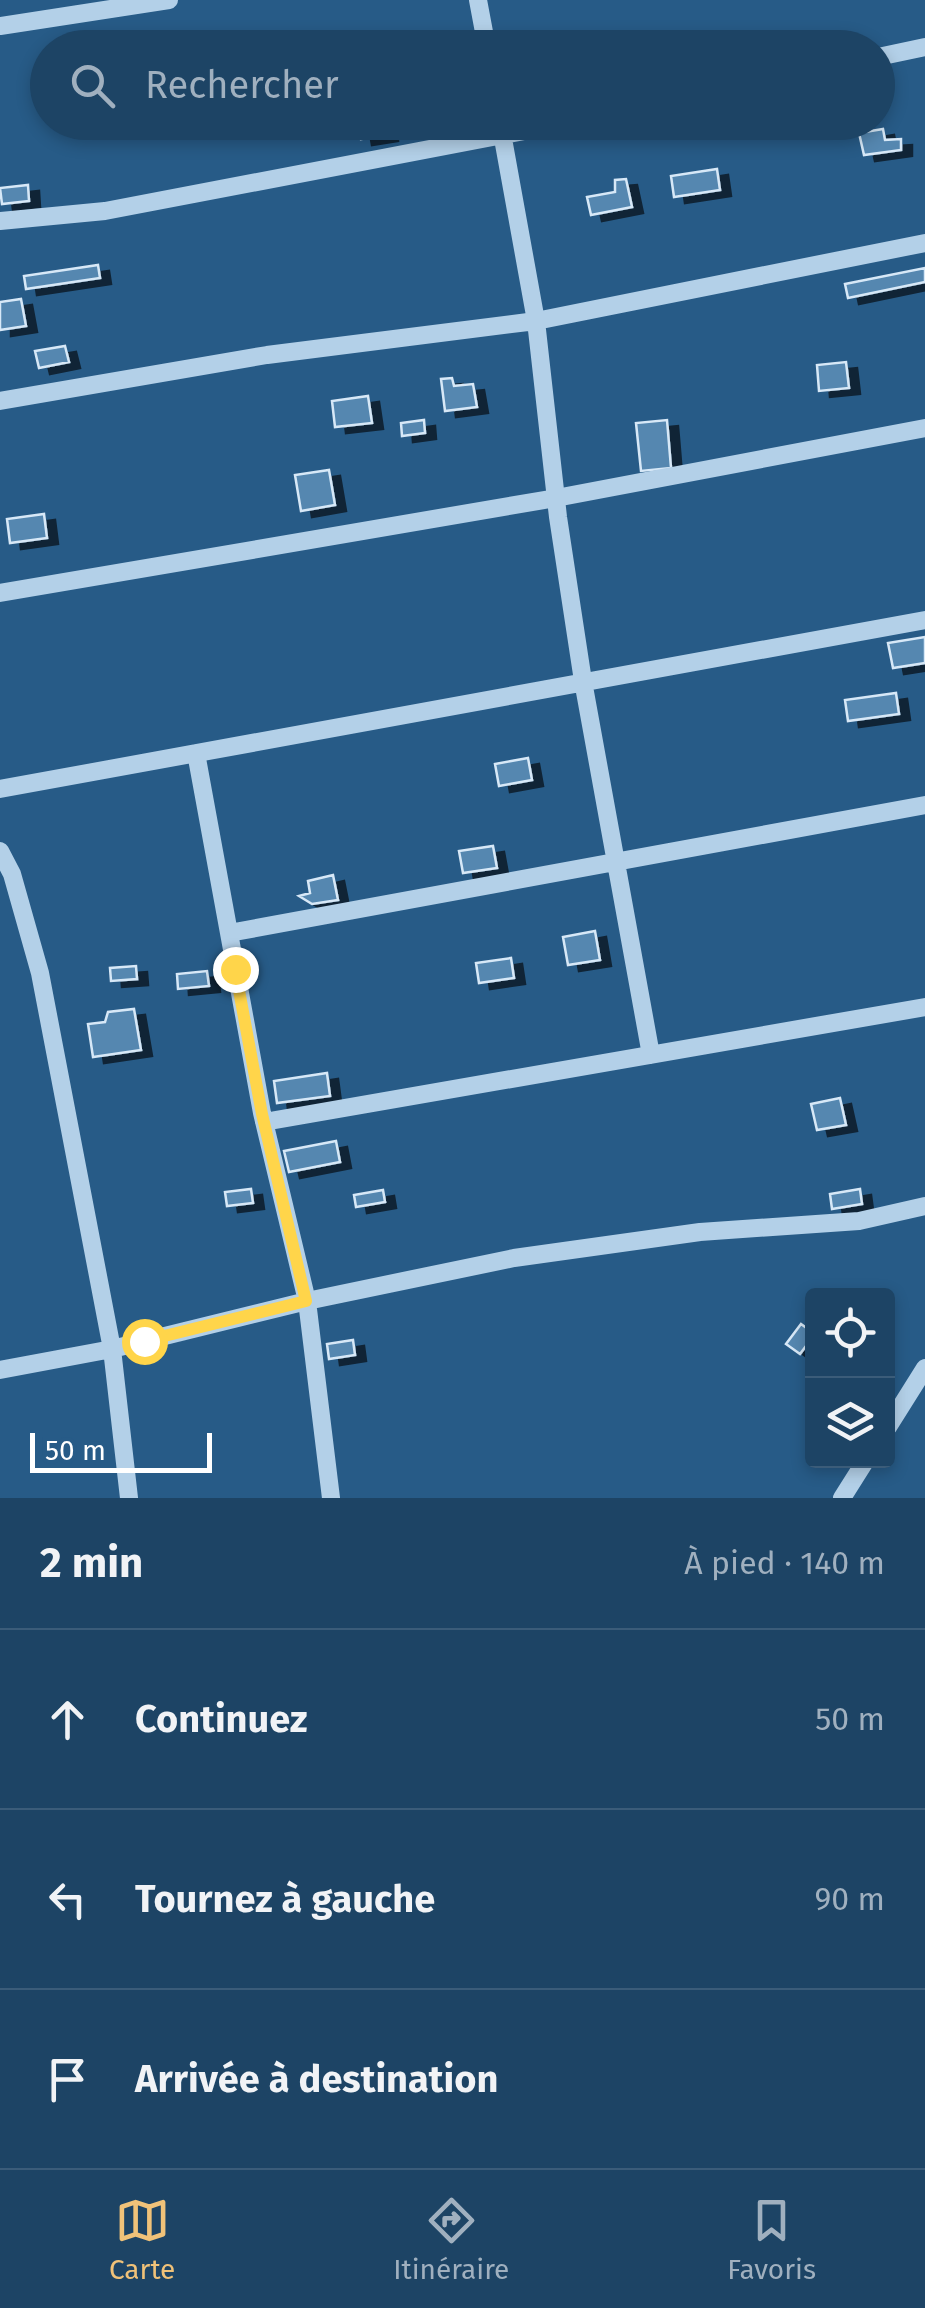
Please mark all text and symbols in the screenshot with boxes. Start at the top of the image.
search box [30,30,895,140]
icon: search [65,58,120,113]
text: Rechercher [145,62,339,108]
route end [213,947,259,993]
map controls [805,1288,895,1468]
button: locate [805,1288,895,1378]
route start [122,1319,168,1365]
button: layers [805,1378,895,1468]
scale bar [30,1428,212,1472]
text: 50 m [45,1434,106,1467]
text: 2 min [40,1538,143,1588]
text: À pied · 140 m [684,1544,885,1582]
icon: ahead [40,1692,95,1747]
text: Continuez [135,1696,307,1742]
text: 50 m [815,1700,885,1738]
icon: left [40,1872,95,1927]
text: Tournez à gauche [135,1876,435,1922]
text: 90 m [814,1880,885,1918]
icon: arrive [40,2052,95,2107]
text: Arrivée à destination [135,2056,498,2102]
tab: Carte [109,2193,175,2286]
tab: Itinéraire [393,2193,509,2286]
tab: Favoris [727,2193,816,2286]

